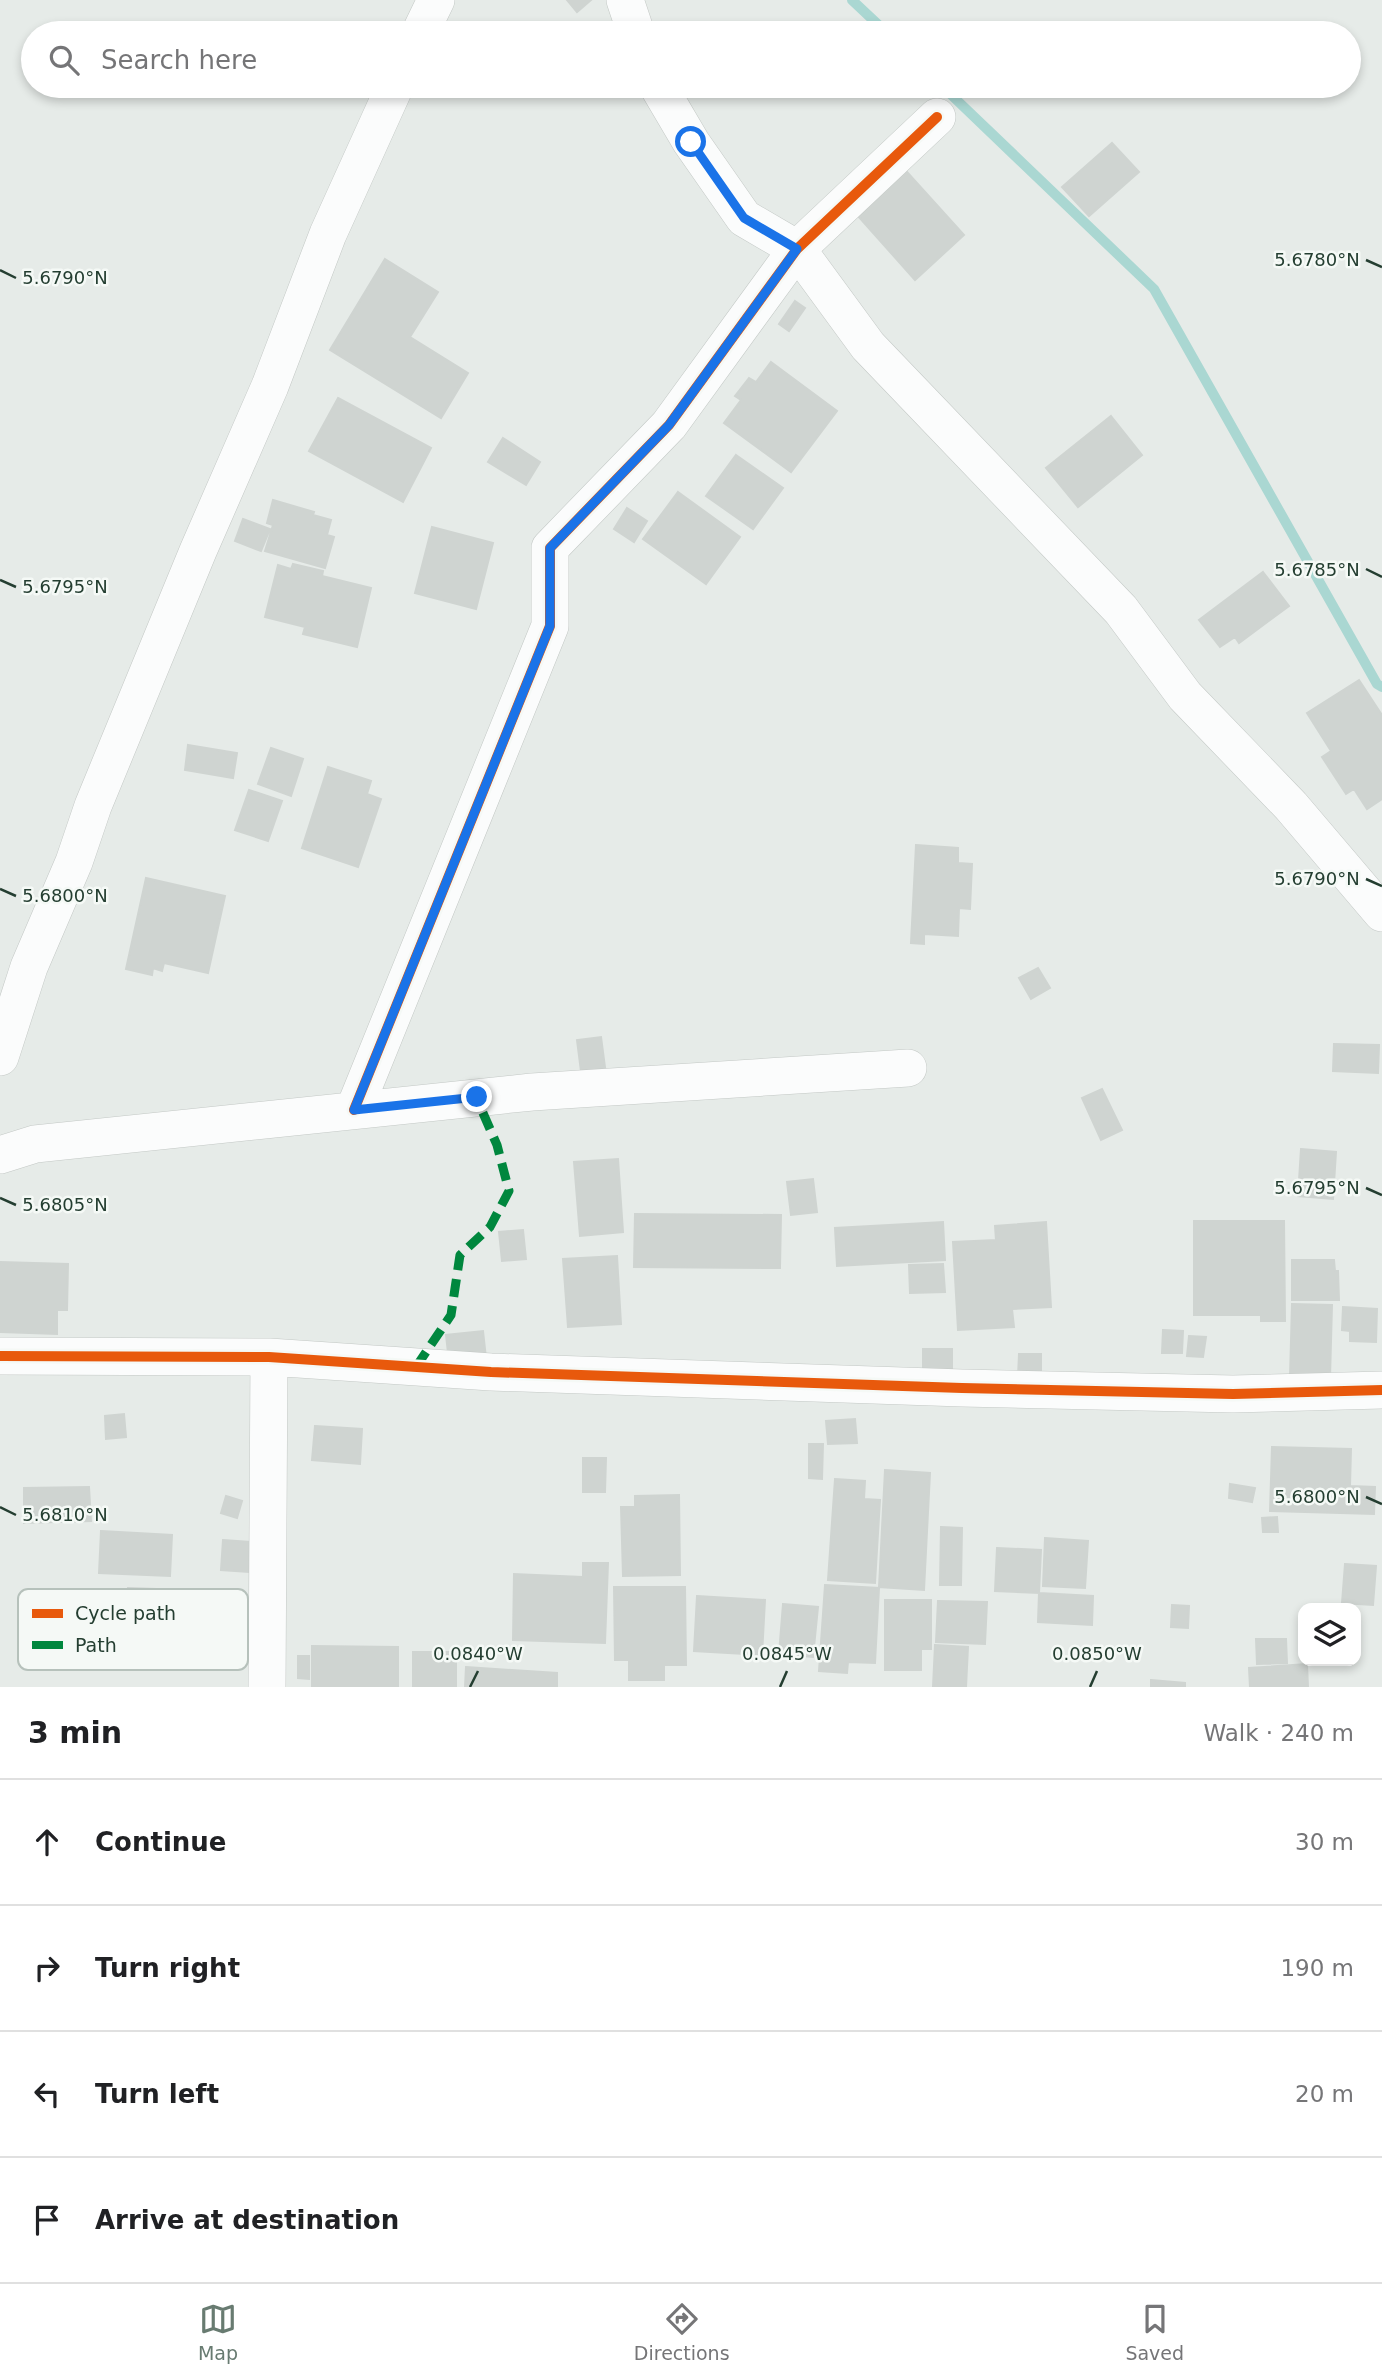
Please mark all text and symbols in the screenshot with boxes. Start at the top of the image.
search box [21,21,1361,98]
icon: search [45,41,83,79]
text: Search here [101,45,257,75]
route start [675,126,706,157]
text: 5.6780°N [1274,249,1360,270]
text: 5.6790°N [22,267,108,288]
text: 5.6785°N [1274,559,1360,580]
text: 5.6795°N [22,576,108,597]
text: 5.6790°N [1274,868,1360,889]
text: 5.6800°N [22,885,108,906]
route end [461,1081,492,1112]
text: 5.6795°N [1274,1177,1360,1198]
text: 5.6805°N [22,1194,108,1215]
text: 5.6800°N [1274,1486,1360,1507]
text: 5.6810°N [22,1504,108,1525]
legend [18,1589,248,1670]
text: Cycle path [75,1602,176,1624]
map controls [1298,1603,1361,1666]
button: layers [1298,1603,1361,1666]
text: Path [75,1634,117,1656]
text: 0.0840°W [433,1643,523,1664]
text: 0.0845°W [742,1643,832,1664]
text: 0.0850°W [1052,1643,1142,1664]
text: 3 min [28,1715,122,1750]
text: Walk · 240 m [1203,1720,1354,1746]
icon: ahead [28,1823,66,1861]
text: Continue [95,1827,226,1857]
text: 30 m [1295,1829,1354,1855]
icon: right [28,1949,66,1987]
text: Turn right [95,1953,240,1983]
text: 190 m [1280,1955,1354,1981]
icon: left [28,2075,66,2113]
text: Turn left [95,2079,219,2109]
text: 20 m [1295,2081,1354,2107]
icon: arrive [28,2201,66,2239]
text: Arrive at destination [95,2205,399,2235]
tab: Map [198,2300,238,2364]
tab: Directions [634,2300,730,2364]
tab: Saved [1125,2300,1184,2364]

